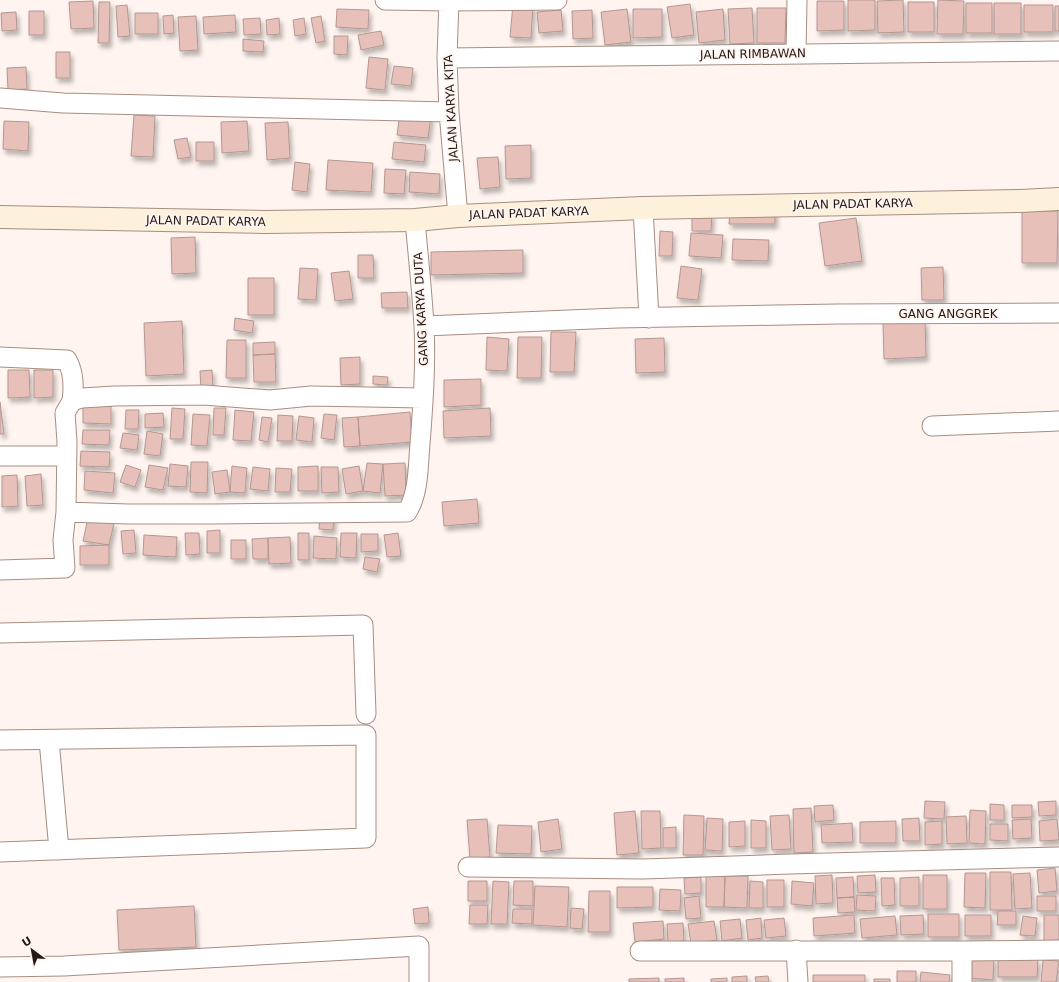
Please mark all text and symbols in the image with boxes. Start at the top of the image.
street label: JALAN RIMBAWAN [699,46,806,62]
street label: JALAN KARYA KITA [441,53,461,163]
street label: JALAN PADAT KARYA [792,196,914,212]
street label: JALAN PADAT KARYA [468,204,590,222]
street label: JALAN PADAT KARYA [145,213,267,229]
street label: GANG KARYA DUTA [411,251,431,366]
street label: GANG ANGGREK [898,307,999,321]
north arrow [12,930,52,970]
text: U [20,934,34,950]

